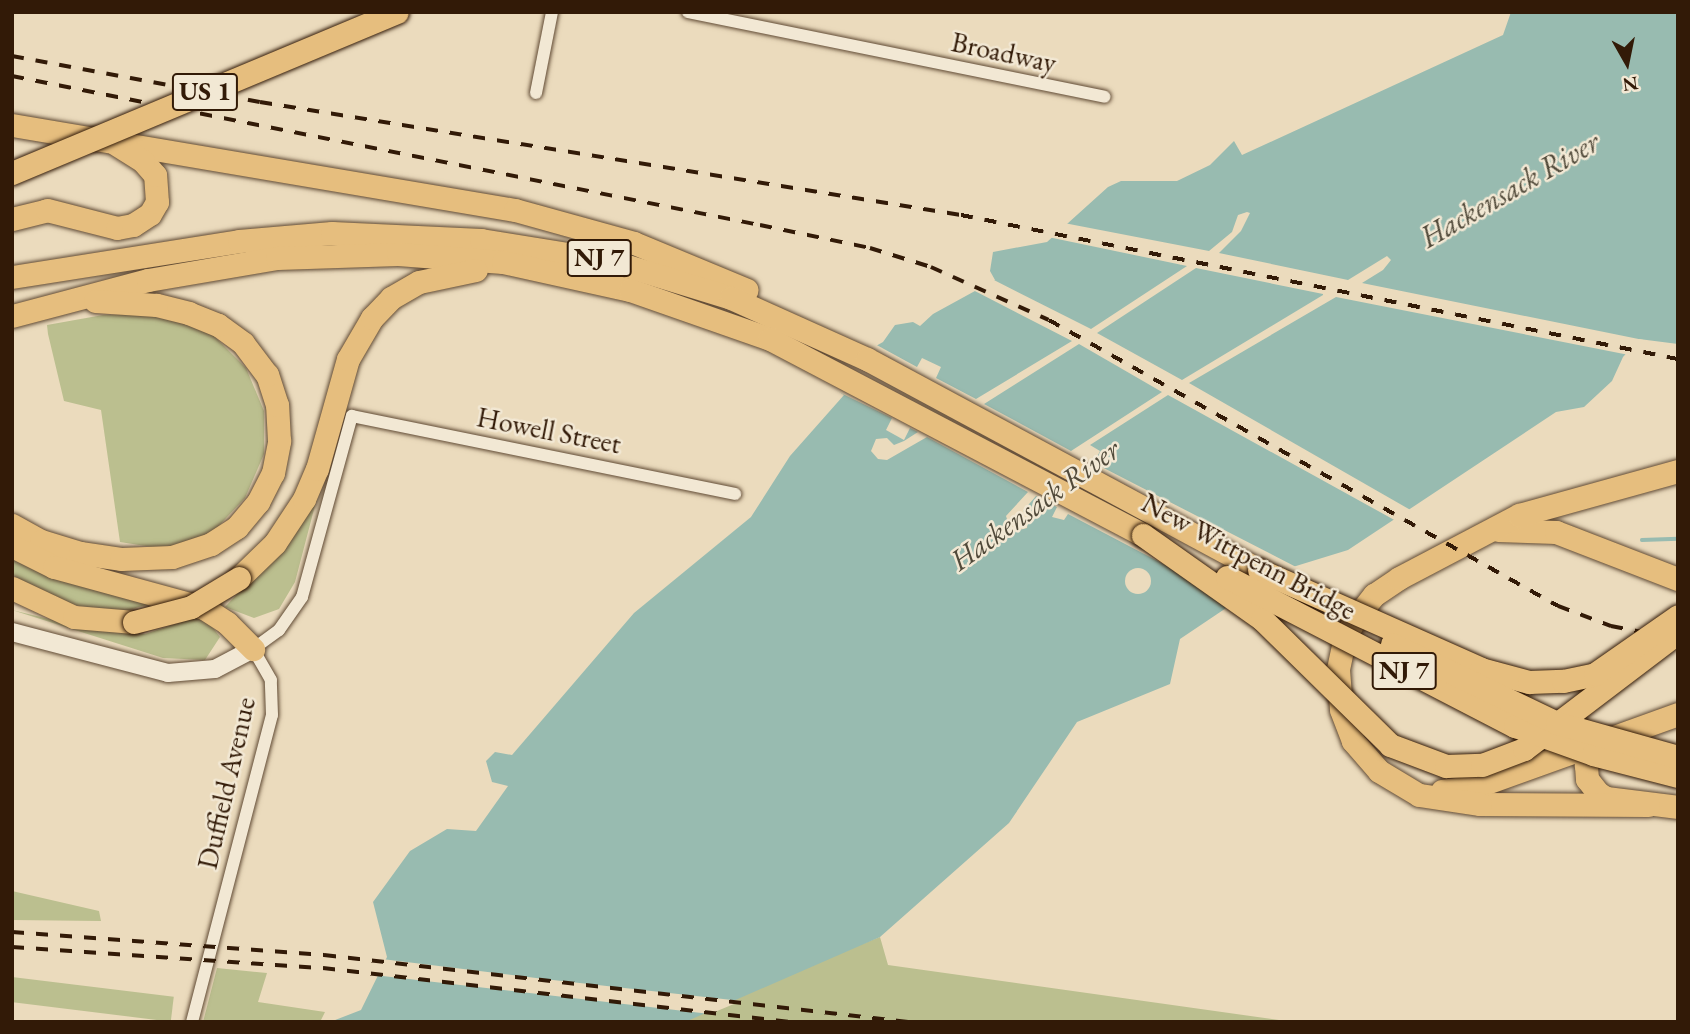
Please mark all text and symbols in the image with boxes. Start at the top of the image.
street label: Broadway [948,25,1060,79]
north arrow [1592,28,1662,98]
road number: US 1 [172,69,238,114]
text: N [1621,71,1640,98]
water label: Hackensack River [1414,124,1606,256]
road number: NJ 7 [566,235,632,280]
street label: Howell Street [474,400,624,460]
water label: Hackensack River [943,432,1127,578]
street label: New Wittpenn Bridge [1136,485,1362,627]
road number: NJ 7 [1371,649,1437,694]
street label: Duffield Avenue [190,694,262,872]

